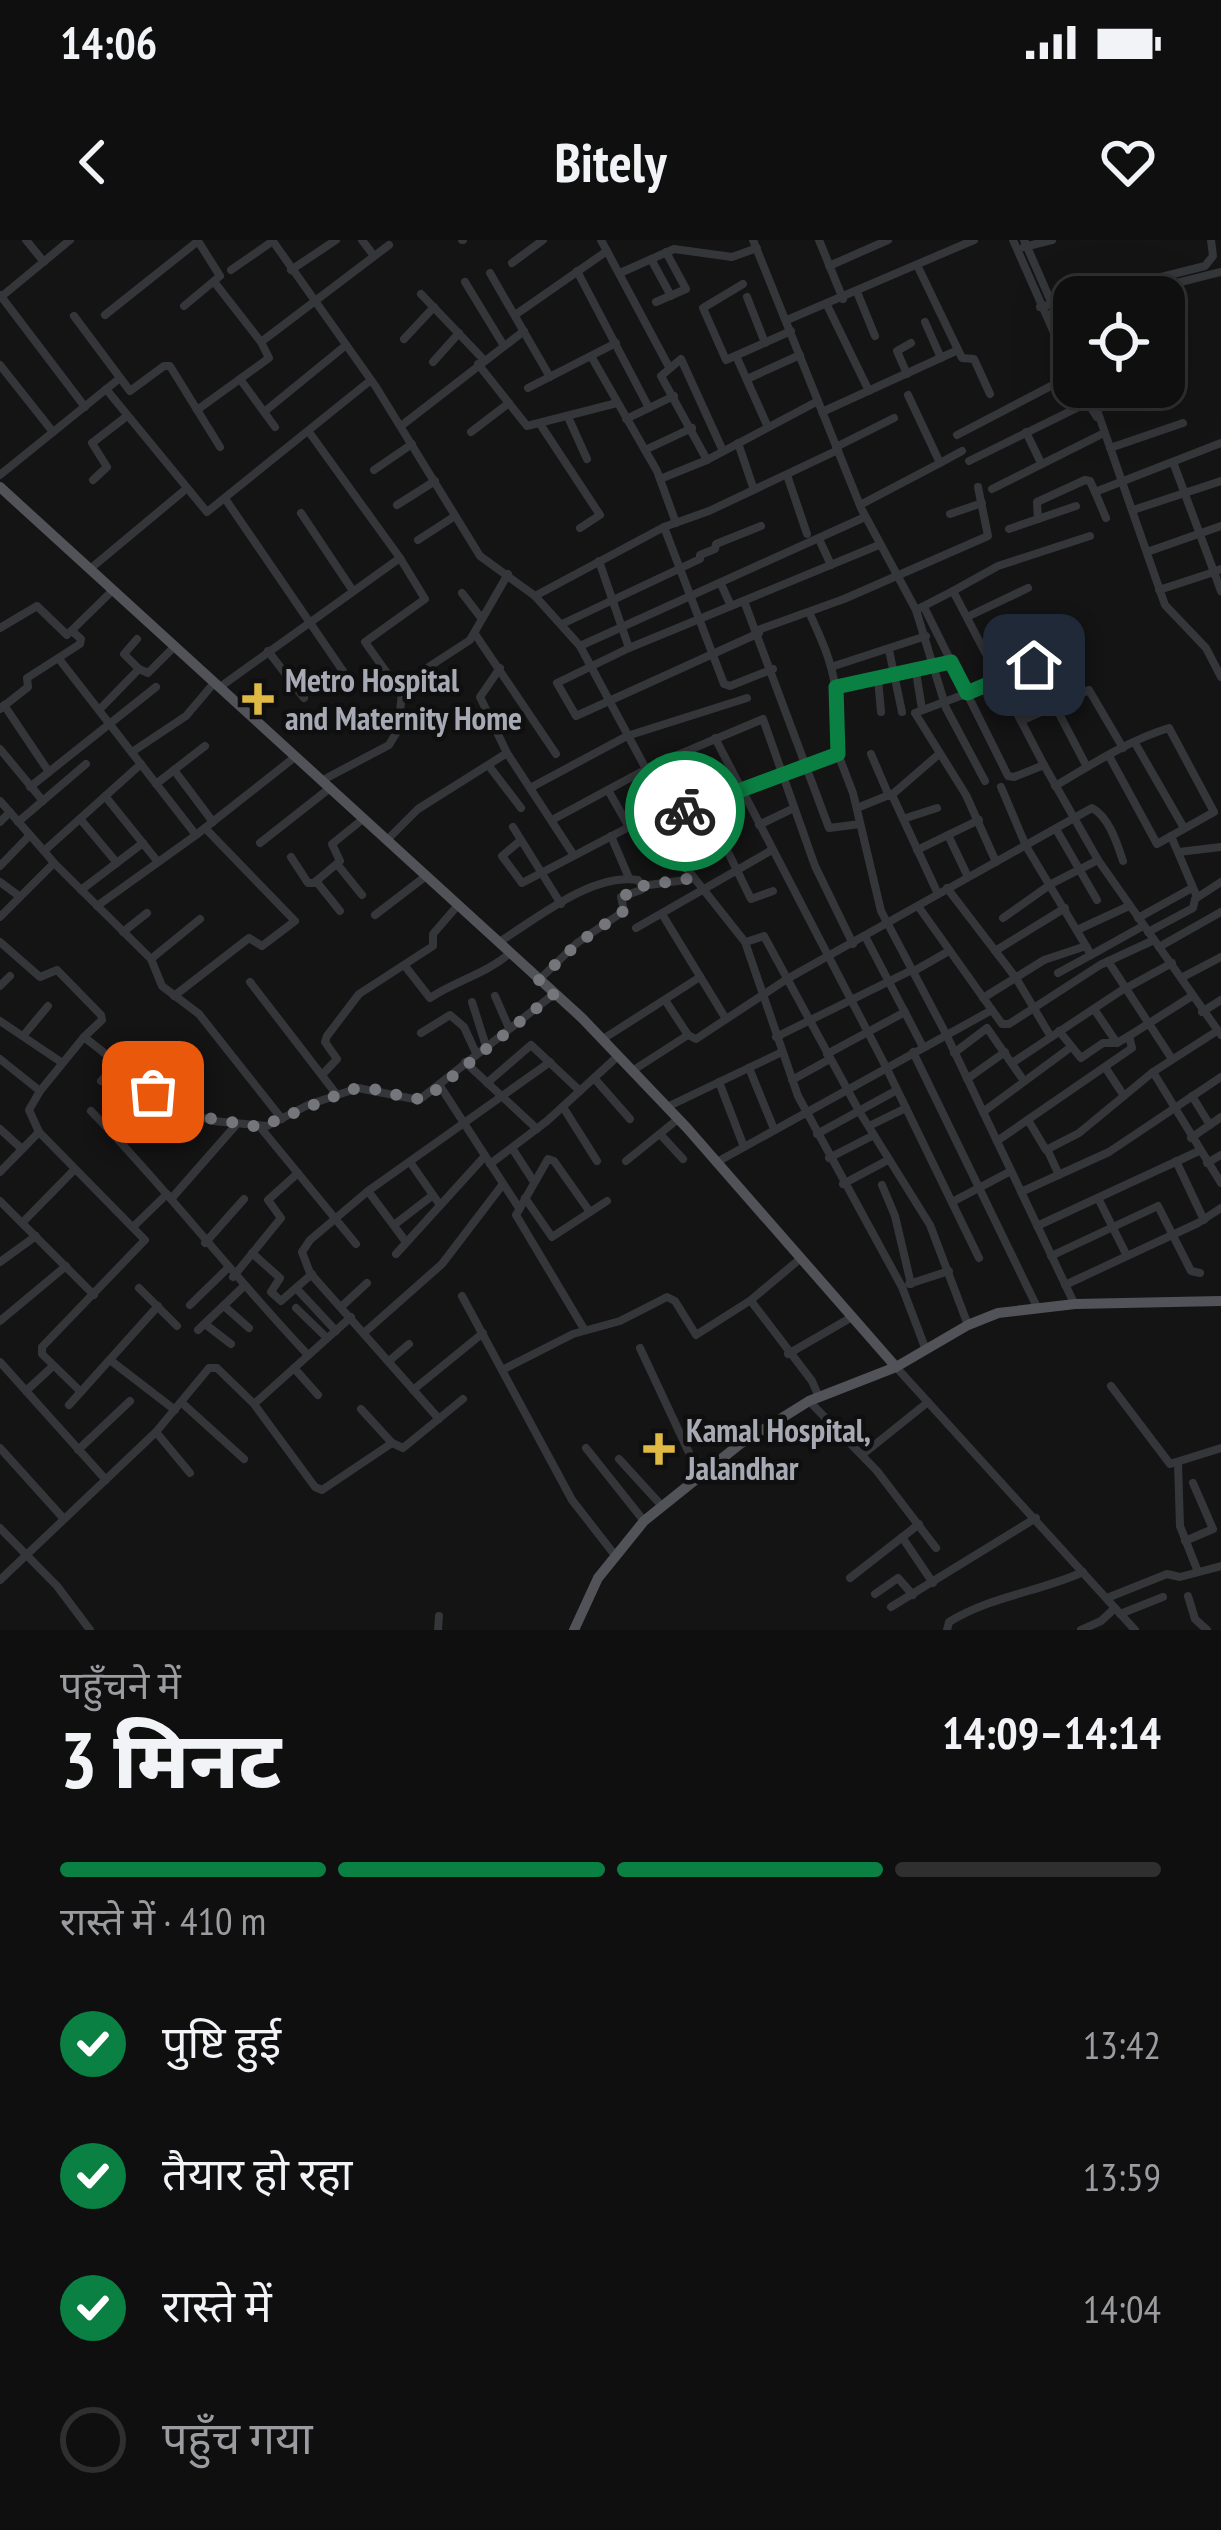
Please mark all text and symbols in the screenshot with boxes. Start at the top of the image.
text: 14:06 [60,13,157,71]
text: Bitely [554,127,667,197]
icon: back [60,129,126,195]
icon: heart [1095,129,1161,195]
map controls [1053,276,1185,408]
button: locate [1053,276,1185,408]
pin [983,614,1085,716]
icon: home [1001,632,1067,698]
place label: Metro Hospital and Maternity Home [285,658,522,739]
marker: Metro Hospital and Maternity Home [242,683,274,715]
courier [625,751,745,871]
icon: bike [652,778,718,844]
pin [102,1041,204,1143]
icon: bag [120,1059,186,1125]
place label: Kamal Hospital, Jalandhar [685,1408,871,1489]
marker: Kamal Hospital, Jalandhar [643,1433,675,1465]
text: पहुँचने में [60,1659,181,1710]
text: 14:09–14:14 [942,1703,1161,1761]
text: 3 मिनट [60,1709,281,1810]
text: रास्ते में · 410 m [60,1895,266,1946]
icon: check [60,2011,126,2077]
text: पुष्टि हुई [162,2012,281,2070]
text: 13:42 [1083,2019,1161,2070]
icon: check [60,2143,126,2209]
text: तैयार हो रहा [162,2144,352,2202]
text: 13:59 [1083,2151,1161,2202]
icon: check [60,2275,126,2341]
text: रास्ते में [162,2276,272,2334]
text: 14:04 [1083,2283,1161,2334]
text: पहुँच गया [162,2408,313,2466]

